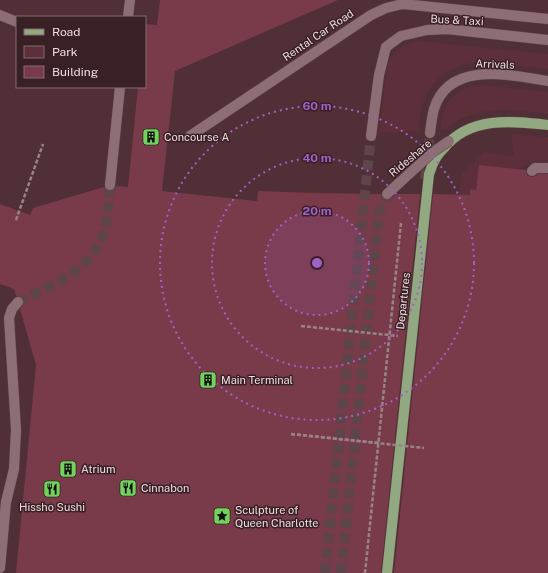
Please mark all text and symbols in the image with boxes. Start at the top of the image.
street label: Rental Car Road [280,7,356,63]
street label: Bus & Taxi [430,13,484,27]
legend [16,16,146,88]
text: Road [52,25,80,39]
text: Park [52,45,78,59]
street label: Arrivals [475,57,515,71]
text: Building [52,65,98,79]
text: 60 m [302,99,332,113]
building icon: Concourse A [141,127,161,147]
place label: Concourse A [164,131,229,143]
street label: Rideshare [387,137,433,179]
text: 40 m [302,151,332,165]
text: 20 m [303,204,332,218]
centre of rings [310,256,324,270]
street label: Departures [394,271,412,330]
building icon: Main Terminal [198,370,218,390]
place label: Main Terminal [221,374,293,386]
building icon: Atrium [58,459,78,479]
place label: Atrium [81,463,115,475]
restaurant icon: Cinnabon [118,478,138,498]
restaurant icon: Hissho Sushi [42,479,62,499]
place label: Cinnabon [141,482,189,494]
place label: Hissho Sushi [19,501,85,513]
place label: Sculpture of Queen Charlotte [235,504,319,529]
place icon: Sculpture of Queen Charlotte [212,506,232,526]

